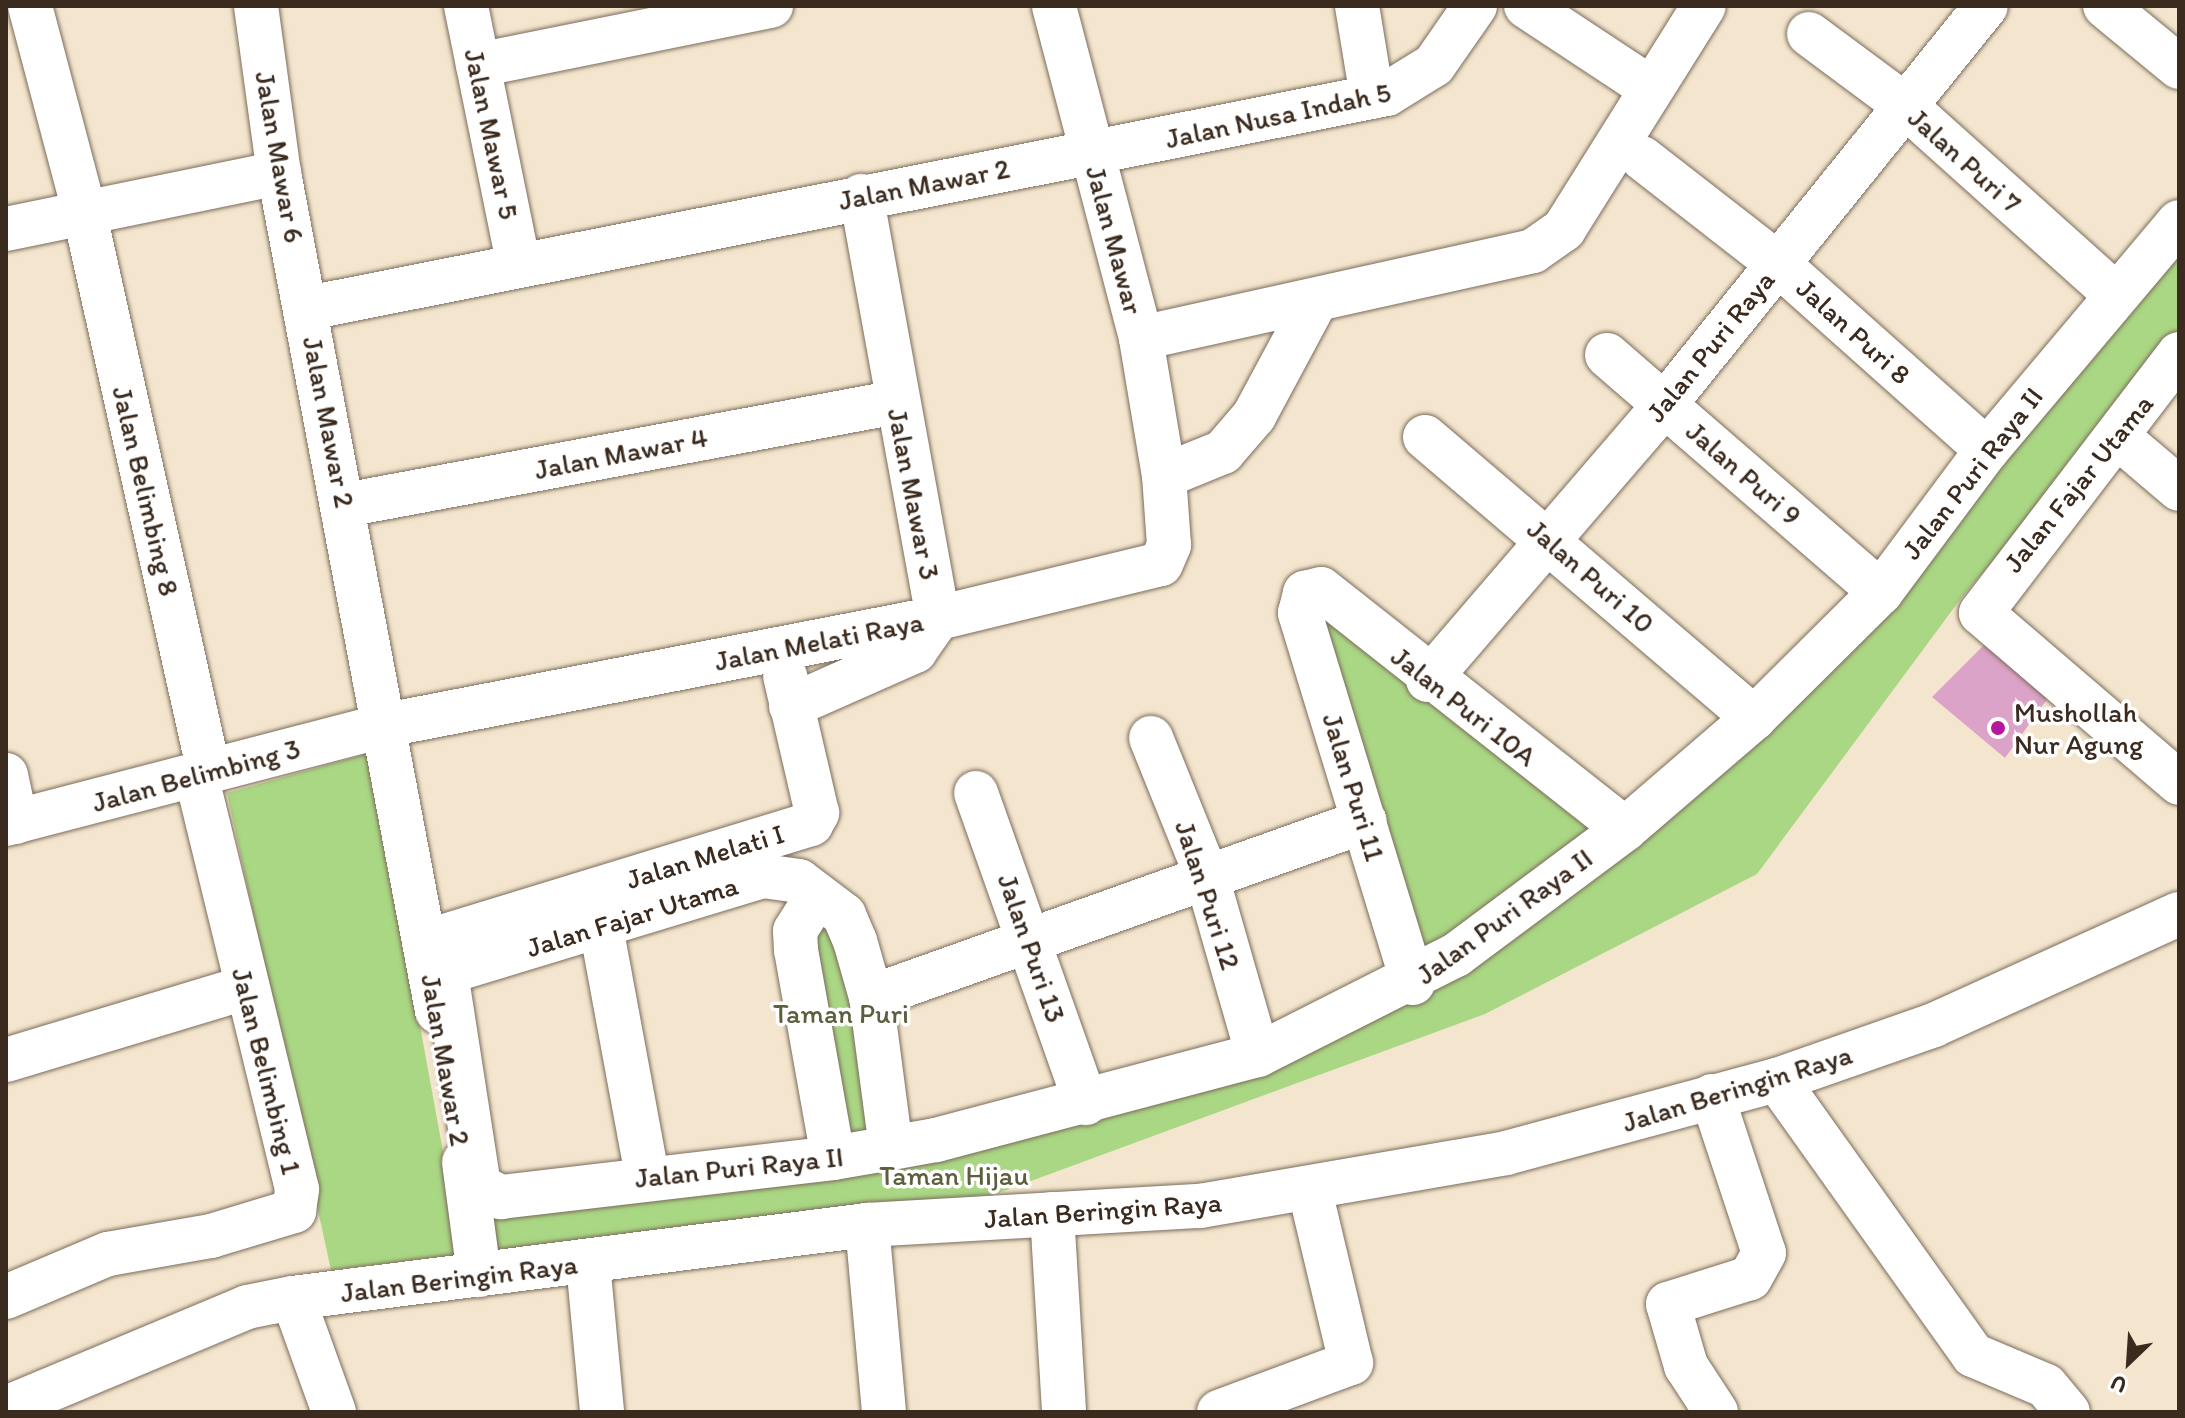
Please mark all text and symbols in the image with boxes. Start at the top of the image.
street label: Jalan Mawar 5 [458,47,526,221]
street label: Jalan Mawar 6 [249,70,311,244]
street label: Jalan Nusa Indah 5 [1162,75,1394,155]
street label: Jalan Puri 7 [1902,100,2028,220]
street label: Jalan Mawar 2 [837,151,1011,217]
street label: Jalan Mawar [1079,163,1151,317]
street label: Jalan Puri Raya [1639,264,1781,428]
street label: Jalan Puri 8 [1790,271,1918,391]
street label: Jalan Mawar 2 [296,335,362,509]
street label: Jalan Puri Raya II [1894,380,2050,566]
street label: Jalan Belimbing 8 [106,383,186,599]
street label: Jalan Fajar Utama [1997,388,2159,578]
street label: Jalan Mawar 3 [881,406,947,582]
street label: Jalan Puri 9 [1680,414,1808,532]
street label: Jalan Mawar 4 [533,420,709,486]
street label: Jalan Puri 10 [1521,512,1661,640]
street label: Jalan Melati Raya [713,605,925,677]
street label: Jalan Puri 10A [1385,639,1543,773]
place label: Mushollah Nur Agung [2014,695,2143,761]
street label: Jalan Puri 11 [1316,709,1392,865]
marker: Mushollah Nur Agung [1989,719,2007,737]
street label: Jalan Belimbing 3 [89,731,303,819]
street label: Jalan Melati I [623,816,787,896]
street label: Jalan Puri 12 [1168,816,1248,974]
street label: Jalan Puri Raya II [1410,841,1598,991]
street label: Jalan Fajar Utama [524,868,740,964]
street label: Jalan Puri 13 [991,869,1073,1027]
street label: Jalan Belimbing 1 [225,965,309,1177]
street label: Jalan Mawar 2 [415,973,477,1147]
park label: Taman Puri [773,996,909,1030]
street label: Jalan Beringin Raya [1619,1037,1855,1139]
street label: Jalan Puri Raya II [633,1139,845,1195]
park label: Taman Hijau [880,1158,1028,1192]
street label: Jalan Beringin Raya [984,1185,1222,1235]
street label: Jalan Beringin Raya [339,1247,579,1309]
north arrow [2089,1322,2169,1402]
text: U [2106,1369,2131,1400]

